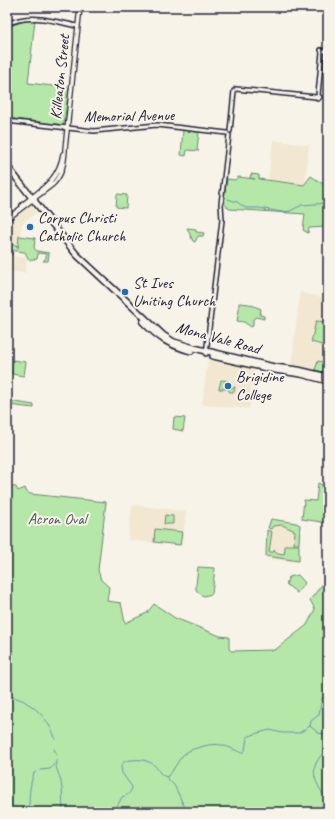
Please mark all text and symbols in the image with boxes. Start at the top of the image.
street label: Killeaton Street [46,32,75,120]
street label: Memorial Avenue [84,105,176,127]
place label: Corpus Christi Catholic Church [38,208,126,246]
marker: Corpus Christi Catholic Church [25,222,35,232]
place label: St Ives Uniting Church [133,273,216,311]
marker: St Ives Uniting Church [120,287,130,297]
street label: Mona Vale Road [174,317,265,360]
place label: Brigidine College [236,367,285,405]
marker: Brigidine College [223,381,233,391]
park label: Acron Oval [28,509,90,529]

